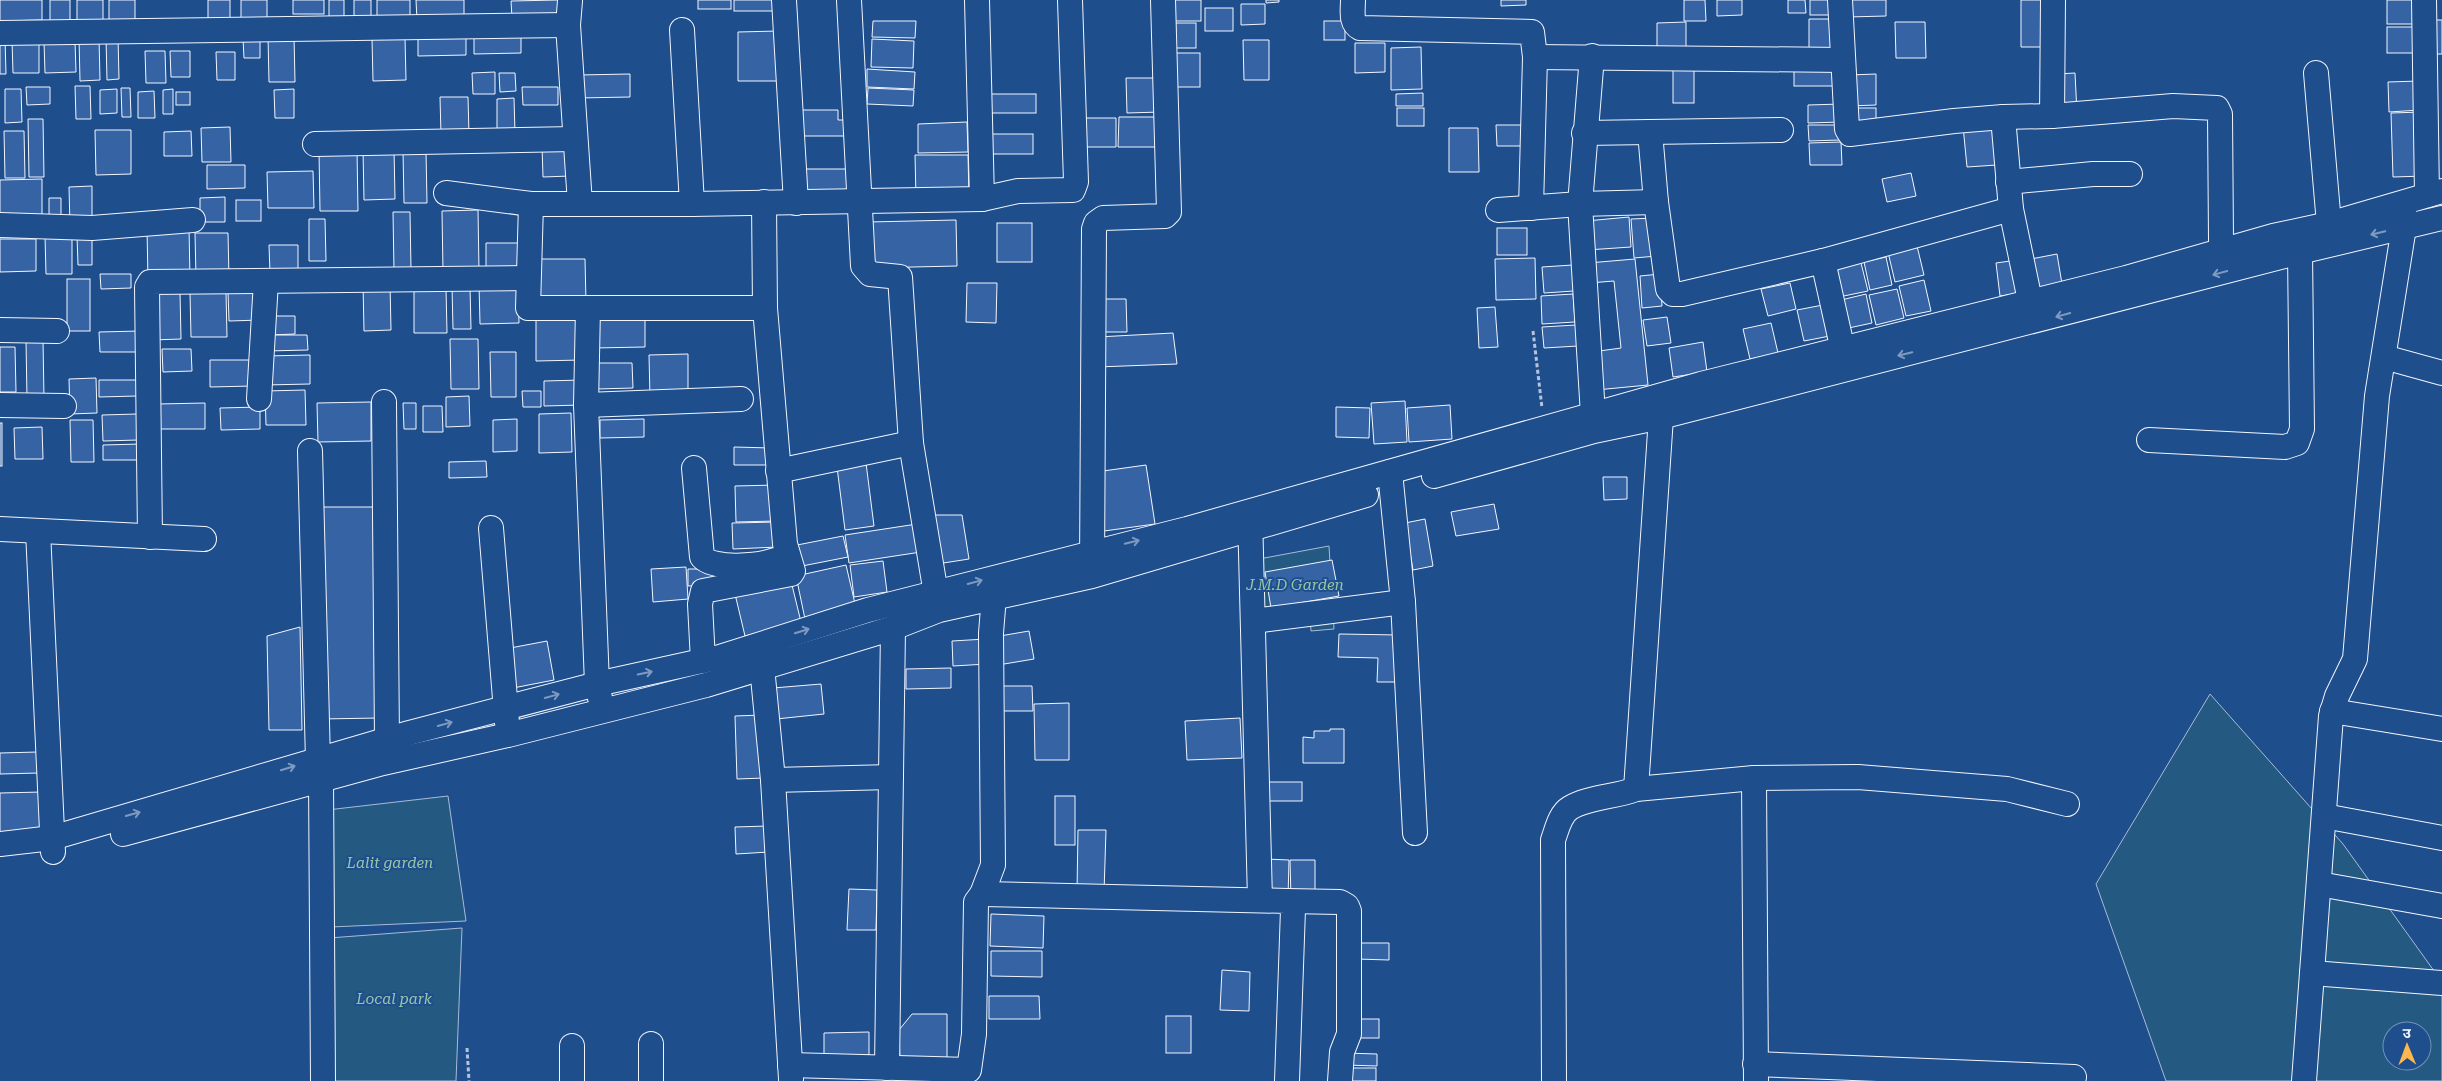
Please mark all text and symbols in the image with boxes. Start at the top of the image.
one-way arrow [2370,229,2386,238]
one-way arrow [2213,269,2229,278]
one-way arrow [2055,310,2071,320]
one-way arrow [1898,349,1914,359]
one-way arrow [1124,537,1140,546]
one-way arrow [966,576,982,586]
park label: J.M.D Garden [1245,576,1344,594]
one-way arrow [793,626,809,635]
one-way arrow [636,668,652,678]
one-way arrow [543,691,559,700]
one-way arrow [436,719,452,728]
one-way arrow [280,763,296,773]
one-way arrow [124,809,140,819]
park label: Lalit garden [346,854,433,872]
park label: Local park [355,990,433,1008]
north arrow [2382,1021,2432,1071]
text: उ [2403,1025,2412,1041]

